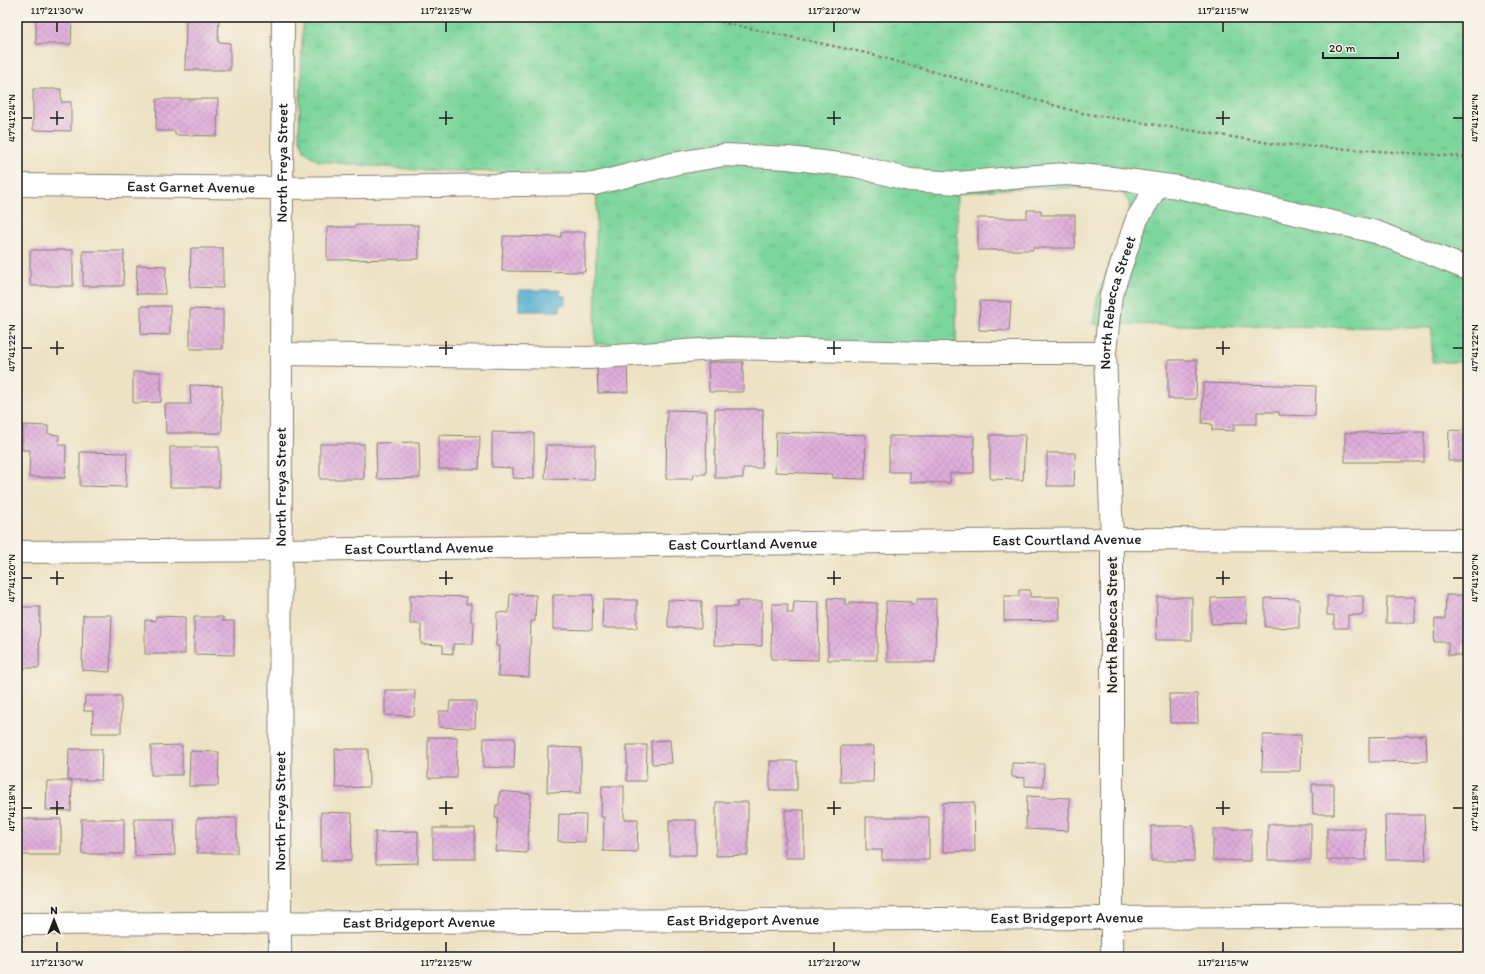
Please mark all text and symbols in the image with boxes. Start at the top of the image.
text: 117°21'30"W [31,4,84,17]
text: 117°21'25"W [420,4,472,17]
text: 117°21'20"W [808,4,861,17]
text: 117°21'15"W [1197,4,1249,17]
scale bar [1323,34,1398,60]
text: 20 m [1329,41,1356,55]
text: 47°41'24"N [5,94,18,142]
text: 47°41'24"N [1468,94,1481,142]
street label: North Freya Street [273,103,291,223]
street label: East Garnet Avenue [127,177,255,197]
street label: North Rebecca Street [1096,233,1140,370]
text: 47°41'22"N [5,324,18,372]
text: 47°41'22"N [1468,324,1481,372]
street label: North Freya Street [272,427,290,547]
street label: East Courtland Avenue [992,530,1141,550]
street label: East Courtland Avenue [668,534,818,554]
street label: East Courtland Avenue [344,538,494,558]
text: 47°41'20"N [5,554,18,602]
text: 47°41'20"N [1468,554,1481,602]
street label: North Rebecca Street [1103,556,1121,693]
street label: North Freya Street [271,751,289,871]
text: 47°41'18"N [5,784,18,831]
text: 47°41'18"N [1468,784,1481,831]
north arrow [34,900,74,940]
text: N [50,904,58,917]
street label: East Bridgeport Avenue [991,908,1143,927]
street label: East Bridgeport Avenue [667,910,819,930]
street label: East Bridgeport Avenue [343,913,495,932]
text: 117°21'30"W [31,956,84,969]
text: 117°21'25"W [420,956,472,969]
text: 117°21'20"W [808,956,861,969]
text: 117°21'15"W [1197,956,1249,969]

